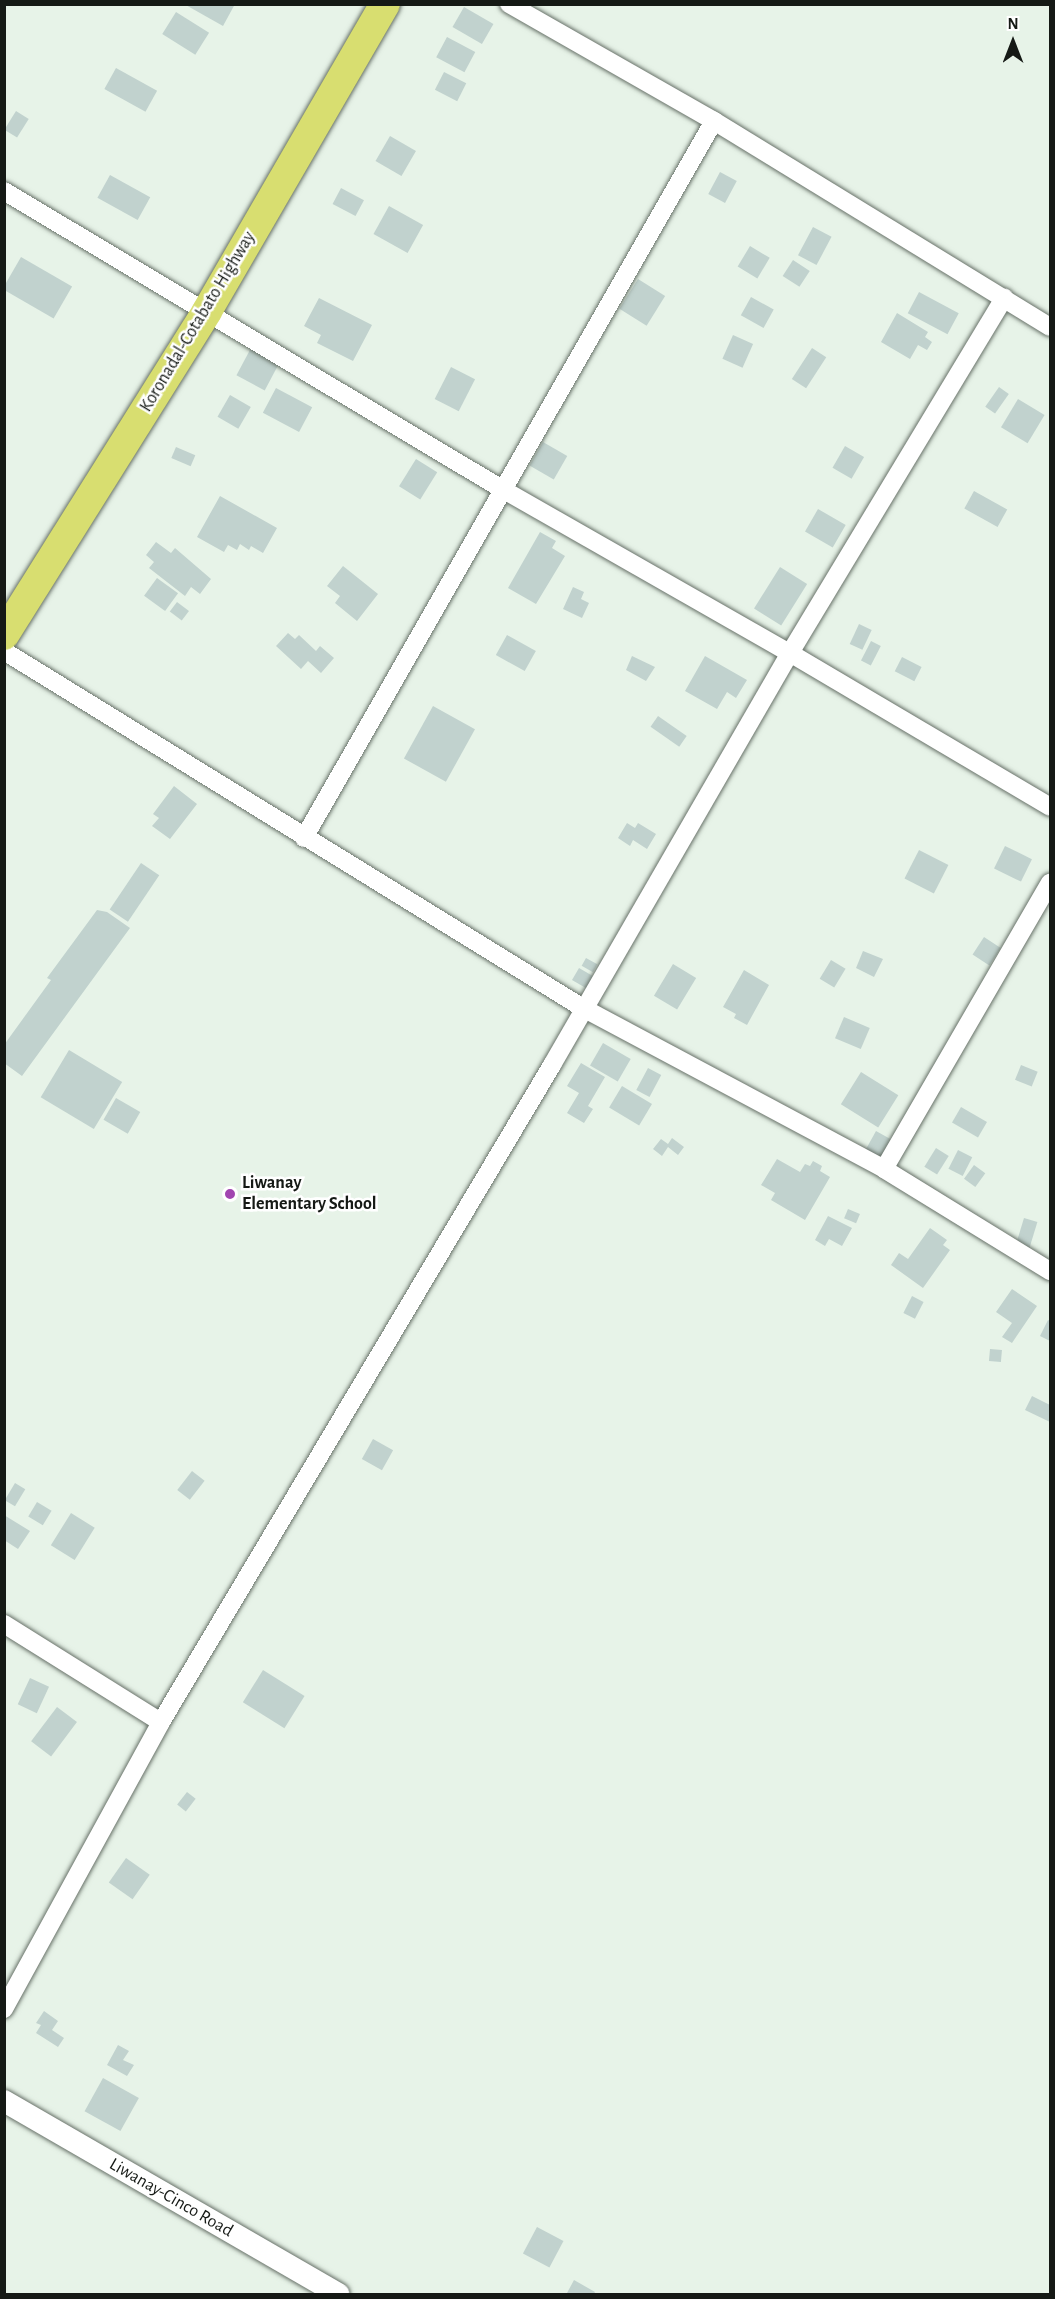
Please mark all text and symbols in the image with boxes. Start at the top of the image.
north arrow [983,12,1043,72]
text: N [1007,16,1019,32]
street label: Koronadal-Cotabato Highway [136,228,260,416]
place label: Liwanay Elementary School [242,1173,377,1216]
marker: Liwanay Elementary School [223,1187,237,1201]
street label: Liwanay-Cinco Road [105,2154,237,2242]

